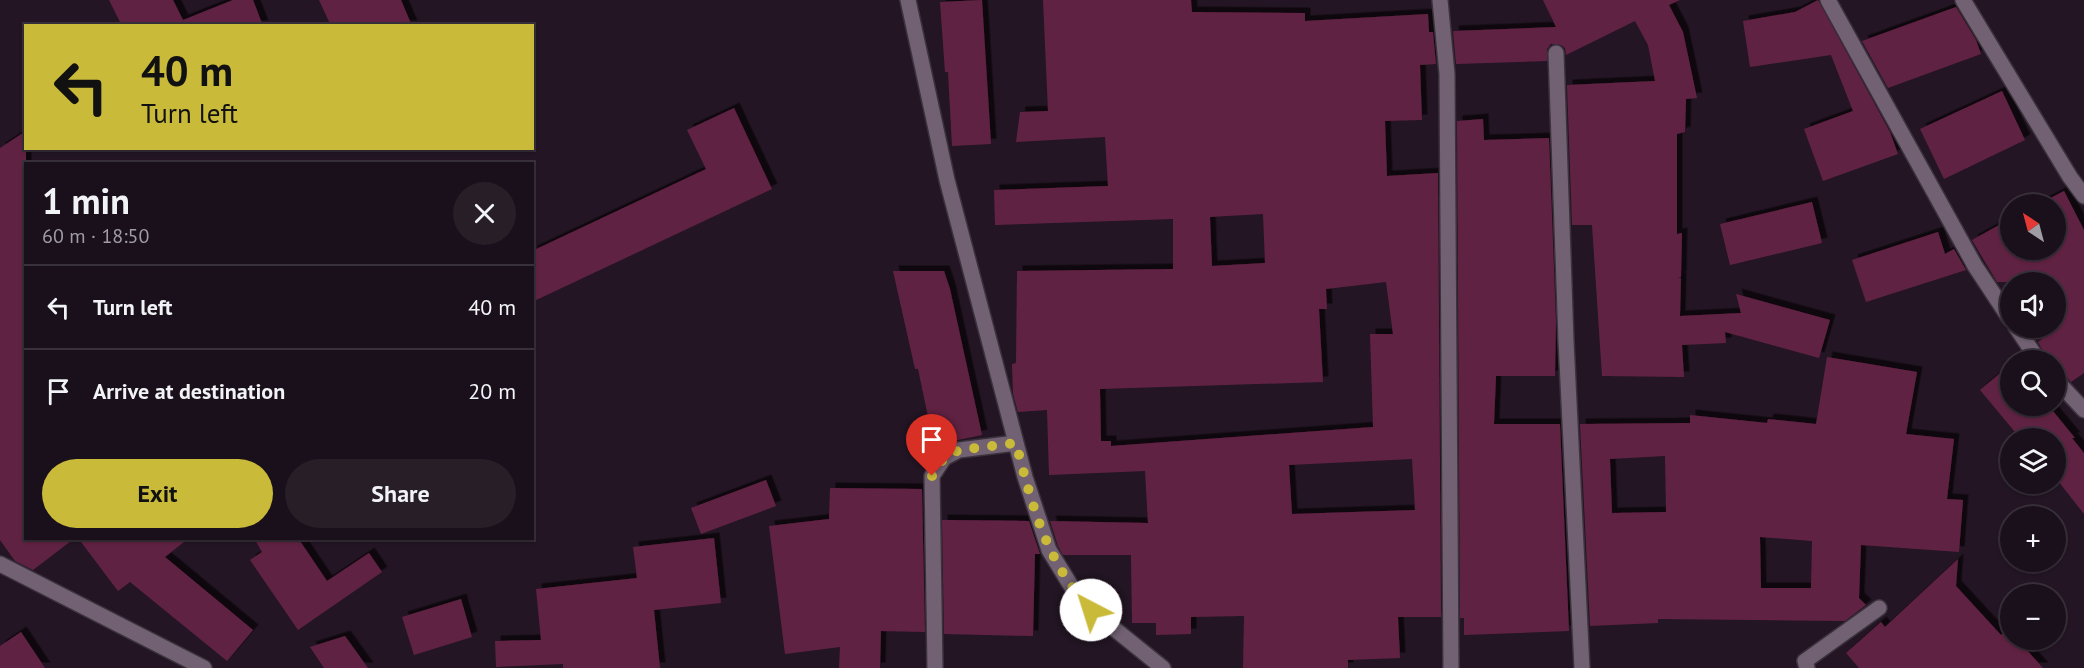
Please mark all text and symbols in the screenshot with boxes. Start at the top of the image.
text: 40 m [141,43,233,98]
icon: left [42,48,120,126]
text: Turn left [141,96,238,130]
text: 1 min [42,177,130,224]
button: close [453,182,516,245]
north arrow [2000,194,2066,260]
map controls [2000,194,2066,650]
text: 60 m · 18:50 [42,223,149,249]
button: sound [2000,272,2066,338]
icon: left [42,291,75,324]
text: Turn left [93,293,173,321]
text: 40 m [468,293,516,321]
button: search [2000,350,2066,416]
icon: arrive [42,375,75,408]
text: Arrive at destination [93,377,285,405]
text: 20 m [468,377,516,405]
pin [906,414,957,476]
icon: arrive [915,423,948,456]
button: layers [2000,428,2066,494]
button: Exit [42,459,273,528]
button: Share [285,459,516,528]
button: + [2000,506,2066,572]
position arrow [1059,578,1123,642]
button: − [2000,584,2066,650]

